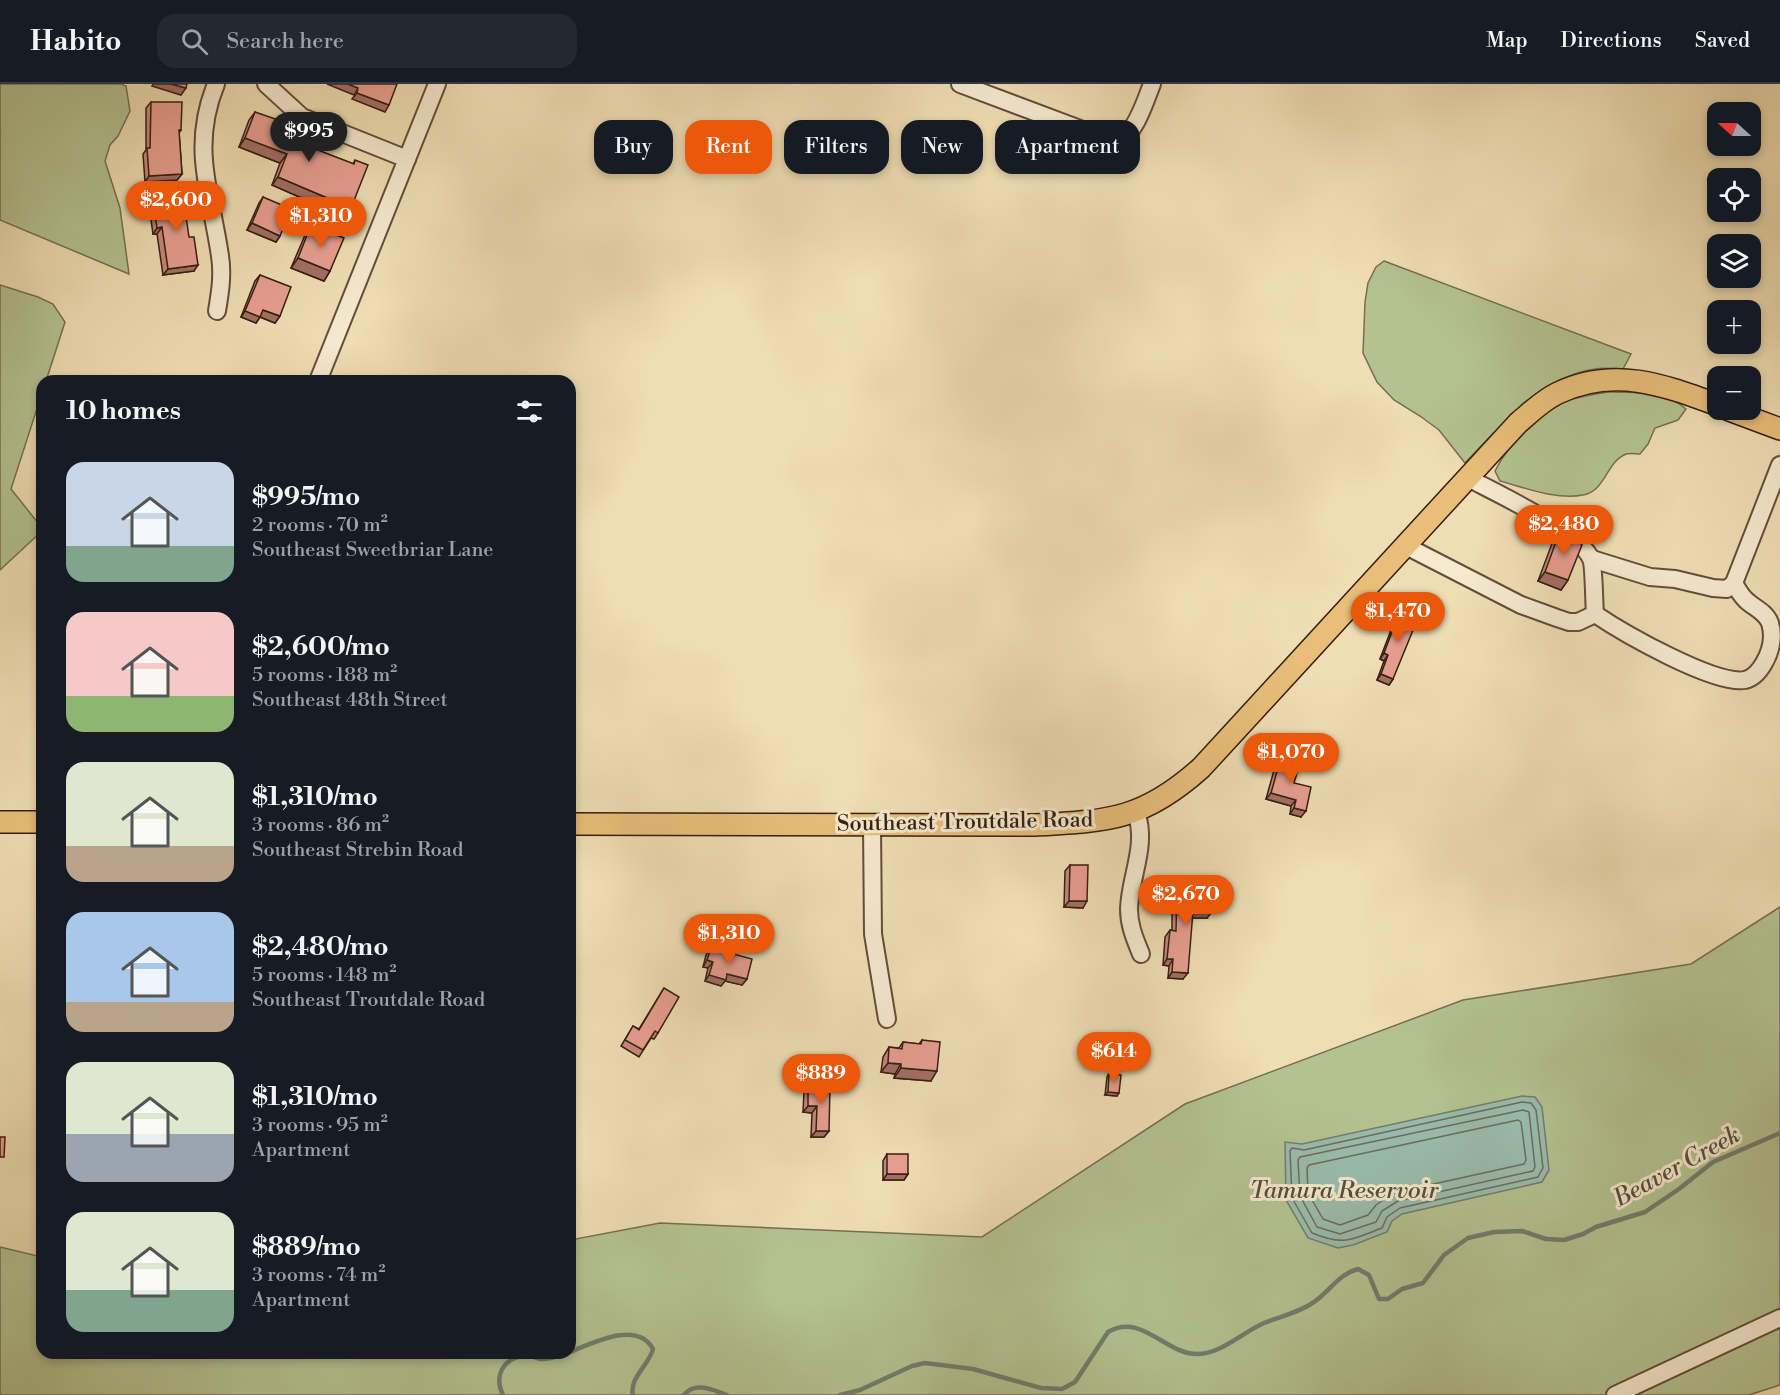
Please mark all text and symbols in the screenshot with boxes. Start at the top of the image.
search box [157,14,577,68]
text: Habito [30,24,121,59]
icon: search [178,25,211,58]
text: Search here [226,28,344,55]
text: Map [1486,28,1528,54]
text: Directions [1561,28,1662,54]
text: Saved [1695,28,1750,54]
north arrow [1707,102,1761,156]
map controls [1707,102,1761,420]
pin: $995 [273,112,345,163]
text: $995 [284,119,334,144]
chip: Buy [594,120,673,174]
chip: Rent [685,120,772,174]
chip: Filters [784,120,889,174]
chip: New [901,120,983,174]
chip: Apartment [995,120,1140,174]
button: locate [1707,168,1761,222]
pin: $2,600 [127,181,225,232]
text: $2,600 [140,188,212,213]
pin: $1,310 [272,197,370,248]
text: $1,310 [290,204,352,229]
button: layers [1707,234,1761,288]
button: + [1707,300,1761,354]
button: − [1707,366,1761,420]
text: 10 homes [66,395,181,427]
icon: filters [513,395,546,428]
text: $995/mo [252,481,360,513]
icon: home [114,486,186,558]
pin: $2,480 [1515,505,1613,556]
text: $2,480 [1528,512,1600,537]
text: 2 rooms · 70 m² [252,513,388,538]
text: Southeast Sweetbriar Lane [252,538,493,563]
pin: $1,470 [1349,592,1447,643]
text: $1,470 [1365,599,1431,624]
text: $2,600/mo [252,631,390,663]
icon: home [114,636,186,708]
text: 5 rooms · 188 m² [252,663,397,688]
text: Southeast 48th Street [252,688,448,713]
pin: $1,070 [1242,733,1340,784]
text: $1,070 [1257,740,1325,765]
text: $1,310/mo [252,781,378,813]
icon: home [114,786,186,858]
street label: Southeast Troutdale Road [837,806,1094,838]
text: 3 rooms · 86 m² [252,813,389,838]
text: Southeast Strebin Road [252,838,463,863]
pin: $2,670 [1137,875,1235,926]
text: $2,670 [1152,882,1220,907]
pin: $1,310 [680,914,778,965]
text: $1,310 [698,921,760,946]
text: $2,480/mo [252,931,389,963]
icon: home [114,936,186,1008]
text: 5 rooms · 148 m² [252,963,396,988]
text: Southeast Troutdale Road [252,988,485,1013]
pin: $614 [1078,1032,1150,1083]
text: $614 [1091,1039,1137,1064]
pin: $889 [785,1054,857,1105]
text: $889 [796,1061,846,1086]
text: $1,310/mo [252,1081,378,1113]
icon: home [114,1086,186,1158]
text: 3 rooms · 95 m² [252,1113,388,1138]
water label: Beaver Creek [1608,1120,1746,1215]
text: Apartment [252,1138,350,1163]
water label: Tamura Reservoir [1250,1176,1439,1206]
text: $889/mo [252,1231,361,1263]
icon: home [114,1236,186,1308]
text: 3 rooms · 74 m² [252,1263,385,1288]
text: Apartment [252,1288,350,1313]

